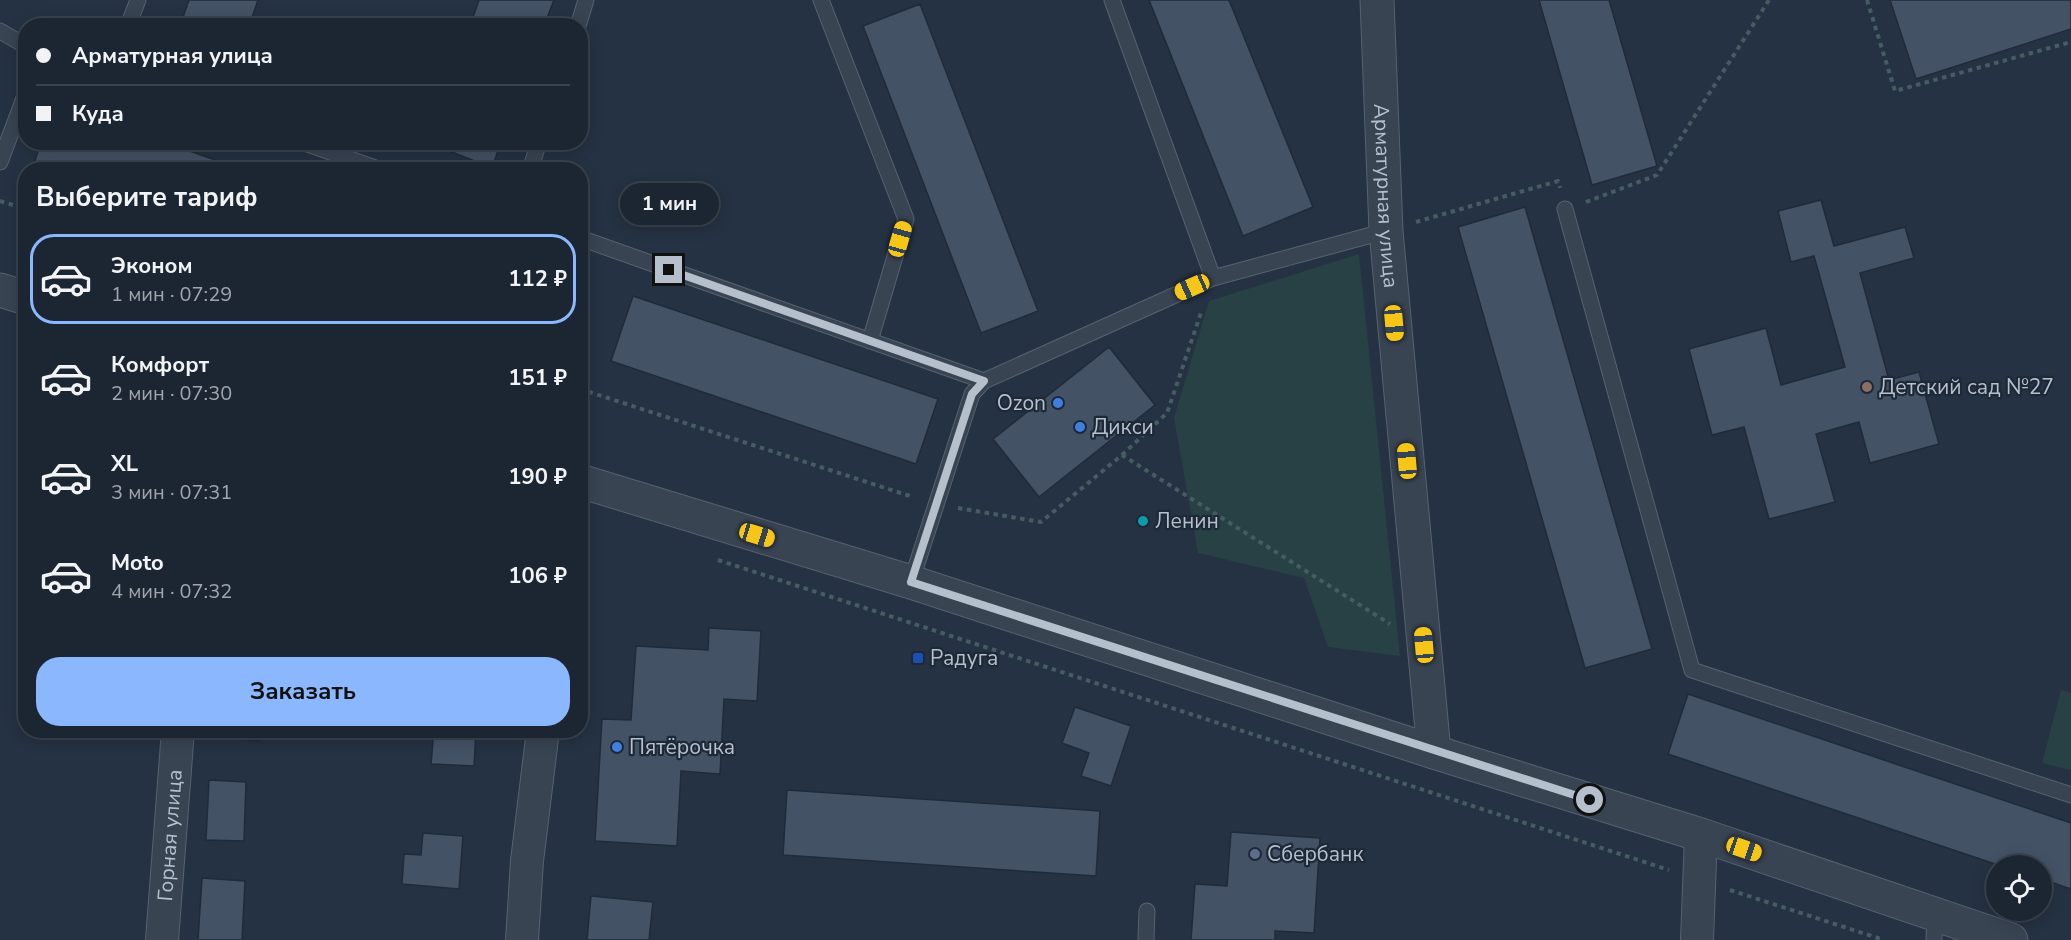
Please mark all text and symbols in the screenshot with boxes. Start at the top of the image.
text: Арматурная улица [72,41,273,71]
text: Куда [72,99,124,129]
street label: Арматурная улица [1367,103,1405,289]
text: Выберите тариф [36,179,258,216]
callout: 1 мин [620,183,718,225]
text: 1 мин [642,190,697,217]
car [886,219,914,259]
text: Эконом [111,251,193,281]
icon: car [39,252,93,306]
route end [655,256,682,283]
text: 112 ₽ [508,264,567,294]
car [1172,271,1212,303]
text: 1 мин · 07:29 [111,281,232,308]
car [1383,304,1405,342]
text: Комфорт [111,350,209,380]
icon: car [39,351,93,405]
text: 151 ₽ [508,363,567,393]
place label: Детский сад №27 [1879,373,2054,401]
text: 2 мин · 07:30 [111,380,232,407]
marker: Детский сад №27 [1860,380,1874,394]
place label: Ozon [997,389,1046,417]
marker: Ozon [1051,396,1065,410]
place label: Дикси [1092,413,1154,441]
marker: Дикси [1073,420,1087,434]
car [1396,442,1418,480]
text: XL [111,449,138,479]
icon: car [39,450,93,504]
text: 190 ₽ [508,462,567,492]
text: 3 мин · 07:31 [111,479,232,506]
place label: Ленин [1155,507,1219,535]
marker: Ленин [1136,514,1150,528]
car [737,521,777,549]
text: Moto [111,548,164,578]
icon: car [39,549,93,603]
text: 106 ₽ [508,561,567,591]
text: 4 мин · 07:32 [111,578,232,605]
car [1413,626,1435,664]
place label: Радуга [930,644,998,672]
marker: Радуга [911,651,925,665]
button: Заказать [36,657,570,726]
place label: Пятёрочка [629,733,735,761]
marker: Пятёрочка [610,740,624,754]
street label: Горная улица [151,768,189,902]
route start [1576,786,1603,813]
car [1724,835,1764,863]
place label: Сбербанк [1267,840,1364,868]
marker: Сбербанк [1248,847,1262,861]
map controls [1986,855,2052,921]
button: locate [1986,855,2052,921]

